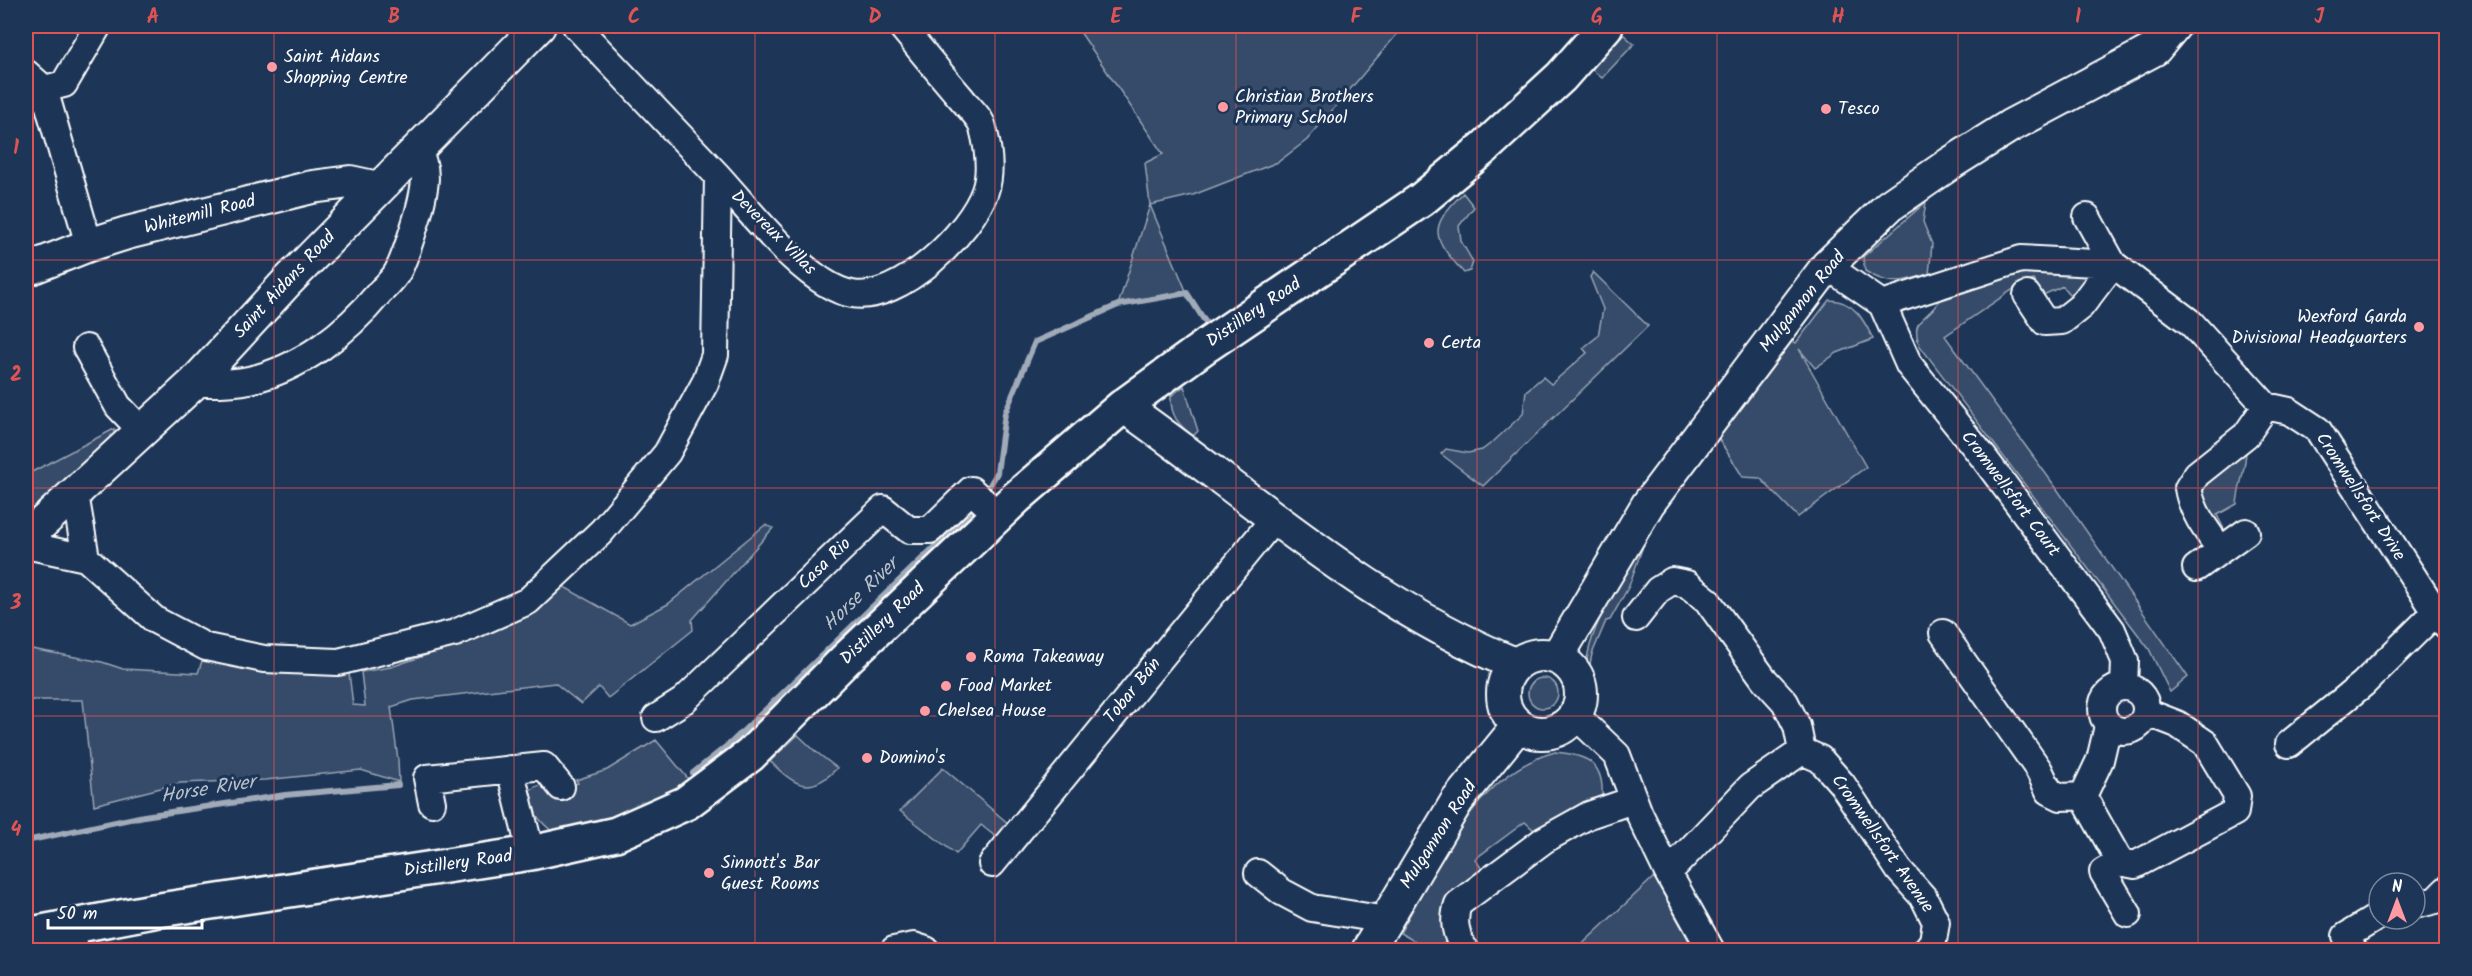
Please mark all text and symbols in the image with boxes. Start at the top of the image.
text: A [147,2,159,34]
text: B [388,2,400,34]
text: C [628,2,640,34]
text: D [868,2,882,34]
text: E [1110,2,1122,34]
text: F [1351,2,1363,34]
text: G [1591,2,1603,34]
text: H [1831,2,1845,34]
text: I [2075,2,2081,34]
text: J [2314,2,2325,34]
place label: Saint Aidans Shopping Centre [284,43,408,93]
marker: Saint Aidans Shopping Centre [265,60,279,74]
place label: Christian Brothers Primary School [1235,83,1374,133]
place label: Tesco [1838,95,1880,124]
marker: Christian Brothers Primary School [1216,100,1230,114]
marker: Tesco [1819,102,1833,116]
text: 1 [13,133,19,165]
street label: Devereux Villas [723,183,823,283]
street label: Whitemill Road [141,187,260,243]
street label: Saint Aidans Road [227,223,344,346]
street label: Mulgannon Road [1753,244,1854,360]
street label: Distillery Road [1201,270,1308,356]
place label: Wexford Garda Divisional Headquarters [2232,303,2407,353]
marker: Wexford Garda Divisional Headquarters [2412,320,2426,334]
place label: Certa [1441,329,1481,358]
marker: Certa [1422,336,1436,350]
text: 2 [10,360,22,392]
street label: Cromwellsfort Court [1953,425,2068,564]
street label: Cromwellsfort Drive [2307,427,2413,567]
street label: Casa Rio [791,531,859,597]
water label: Horse River [816,547,909,640]
street label: Distillery Road [834,575,933,672]
text: 3 [10,588,22,620]
place label: Roma Takeaway [983,643,1104,672]
marker: Roma Takeaway [964,650,978,664]
street label: Tobar Bán [1097,651,1169,731]
place label: Food Market [958,672,1053,701]
marker: Food Market [939,679,953,693]
place label: Chelsea House [937,697,1046,726]
marker: Chelsea House [918,704,932,718]
place label: Domino's [879,744,946,773]
marker: Domino's [860,751,874,765]
water label: Horse River [159,766,262,813]
street label: Cromwellsfort Avenue [1823,769,1941,919]
street label: Mulgannon Road [1393,774,1486,895]
text: 4 [11,815,22,847]
street label: Distillery Road [402,842,515,886]
place label: Sinnott's Bar Guest Rooms [721,849,821,899]
marker: Sinnott's Bar Guest Rooms [702,866,716,880]
north arrow [2367,871,2427,931]
text: N [2392,875,2402,900]
scale bar [48,892,202,930]
text: 50 m [57,900,97,929]

